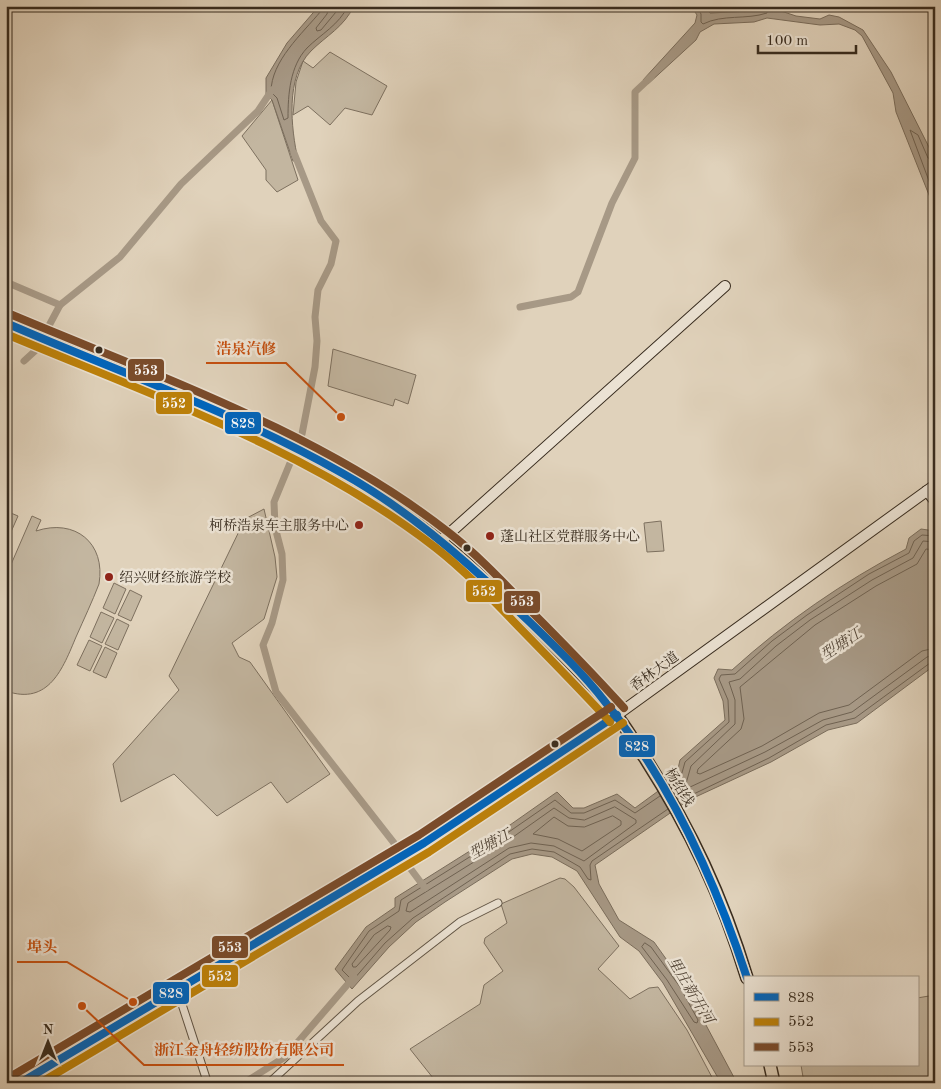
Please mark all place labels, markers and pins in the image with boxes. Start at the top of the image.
callout: 浩泉汽修 [206,333,286,363]
unlabelled marker [94,345,104,355]
place label: 柯桥浩泉车主服务中心 [209,518,349,533]
marker: 柯桥浩泉车主服务中心 [353,519,365,531]
place label: 蓬山社区党群服务中心 [500,529,640,544]
marker: 蓬山社区党群服务中心 [484,530,496,542]
unlabelled marker [462,543,472,553]
place label: 绍兴财经旅游学校 [119,570,231,585]
marker: 绍兴财经旅游学校 [103,571,115,583]
unlabelled marker [550,739,560,749]
callout: 埠头 [17,932,67,962]
callout: 浙江金舟轻纺股份有限公司 [144,1035,344,1065]

